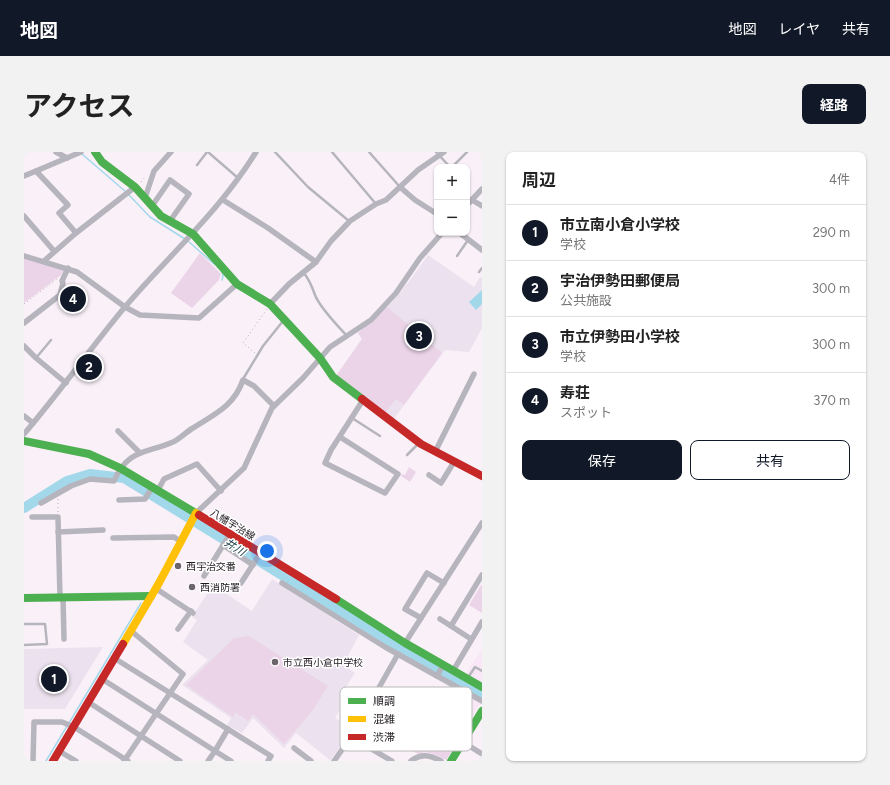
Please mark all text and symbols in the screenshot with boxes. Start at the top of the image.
text: 地図 [20,19,58,42]
text: 地図 [728,21,756,38]
text: レイヤ [778,21,820,38]
text: 共有 [842,21,870,38]
button: 経路 [802,84,866,124]
text: アクセス [24,89,135,123]
map controls [434,164,470,236]
button: + [434,164,470,200]
text: 周辺 [522,170,556,190]
text: 4件 [829,172,850,187]
button: − [434,200,470,236]
text: 市立南小倉小学校 [560,216,680,234]
text: 1 [532,225,538,240]
text: 290 m [813,225,850,240]
text: 学校 [560,237,586,252]
text: 宇治伊勢田郵便局 [560,272,680,290]
text: 2 [531,281,539,296]
text: 300 m [812,281,850,296]
pin: 4 [60,284,86,314]
text: 公共施設 [560,293,612,308]
pin: 3 [406,321,432,351]
text: 市立伊勢田小学校 [560,328,680,346]
text: 3 [531,337,539,352]
text: 300 m [812,337,850,352]
text: 学校 [560,349,586,364]
pin: 2 [76,352,102,382]
text: 寿荘 [560,384,590,402]
text: 4 [531,393,539,408]
text: 370 m [813,393,850,408]
text: スポット [560,405,612,420]
button: 保存 [522,440,682,480]
button: 共有 [690,440,850,480]
street label: 八幡宇治線 [208,506,258,543]
water label: 井川 [222,536,248,559]
your location [257,541,277,561]
place label: 西宇治交番 [186,560,236,573]
marker: 西宇治交番 [173,561,183,571]
place label: 西消防署 [200,581,240,594]
marker: 西消防署 [187,582,197,592]
place label: 市立西小倉中学校 [283,656,363,669]
marker: 市立西小倉中学校 [270,657,280,667]
pin: 1 [41,664,67,694]
legend [340,687,472,751]
text: 順調 [373,695,395,708]
text: 混雑 [373,713,395,726]
text: 渋滞 [373,731,395,744]

